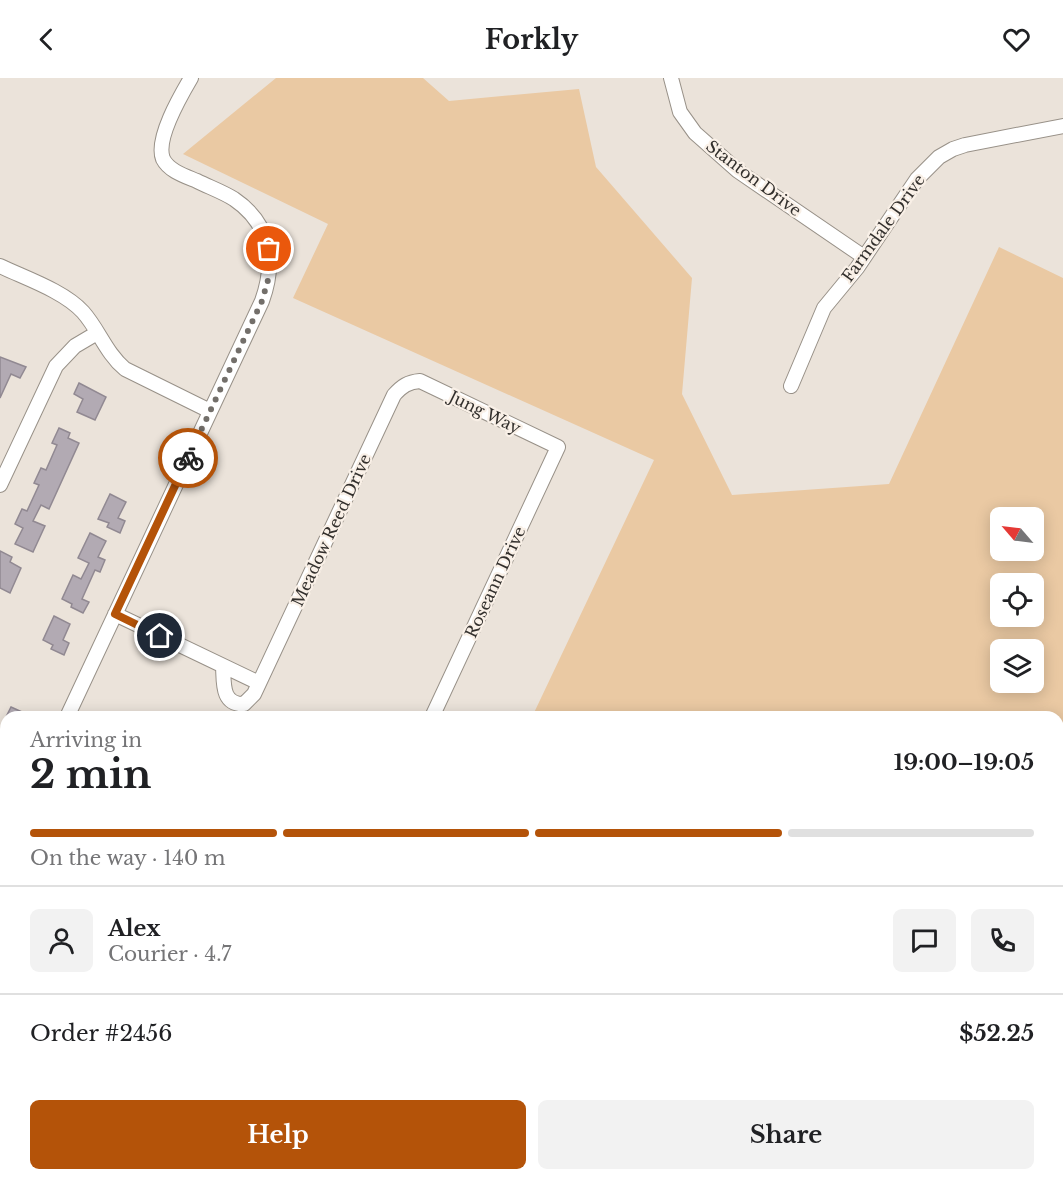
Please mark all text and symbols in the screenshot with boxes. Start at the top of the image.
icon: back [30,23,63,56]
text: Forkly [485,23,578,56]
icon: heart [1000,23,1033,56]
street label: Stanton Drive [702,136,806,220]
street label: Farmdale Drive [837,170,929,286]
pin [243,223,294,274]
icon: bag [252,232,285,265]
street label: Jung Way [444,385,525,438]
courier [158,428,218,488]
icon: bike [172,442,205,475]
street label: Meadow Reed Drive [287,451,375,609]
north arrow [990,507,1044,561]
map controls [990,507,1044,693]
street label: Roseann Drive [460,523,530,641]
button: locate [990,573,1044,627]
pin [134,610,185,661]
icon: home [143,619,176,652]
button: layers [990,639,1044,693]
text: Arriving in [30,728,142,752]
text: 19:00–19:05 [894,749,1034,776]
text: 2 min [30,750,151,799]
text: On the way · 140 m [30,846,225,870]
button: person [30,909,93,972]
button: chat [893,909,956,972]
button: phone [971,909,1034,972]
text: Alex [108,915,161,942]
text: Courier · 4.7 [108,942,231,966]
text: Order #2456 [30,1020,173,1047]
text: $52.25 [959,1020,1034,1047]
button: Help [30,1100,526,1169]
button: Share [538,1100,1034,1169]

